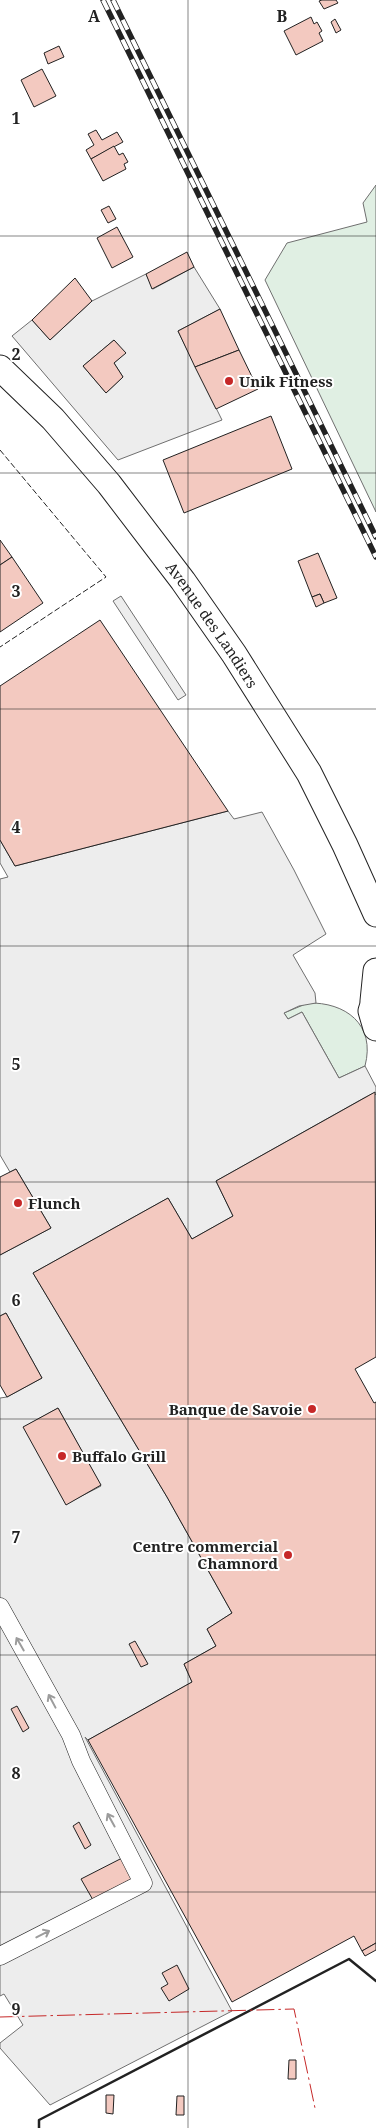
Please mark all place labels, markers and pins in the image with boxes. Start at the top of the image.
place label: Unik Fitness [239,371,333,391]
marker: Unik Fitness [223,375,235,387]
place label: Flunch [28,1193,81,1213]
marker: Flunch [12,1197,24,1209]
place label: Banque de Savoie [169,1399,302,1419]
marker: Banque de Savoie [306,1403,318,1415]
place label: Buffalo Grill [72,1446,167,1466]
marker: Buffalo Grill [56,1450,68,1462]
place label: Centre commercial Chamnord [132,1536,279,1573]
marker: Centre commercial Chamnord [282,1549,294,1561]

